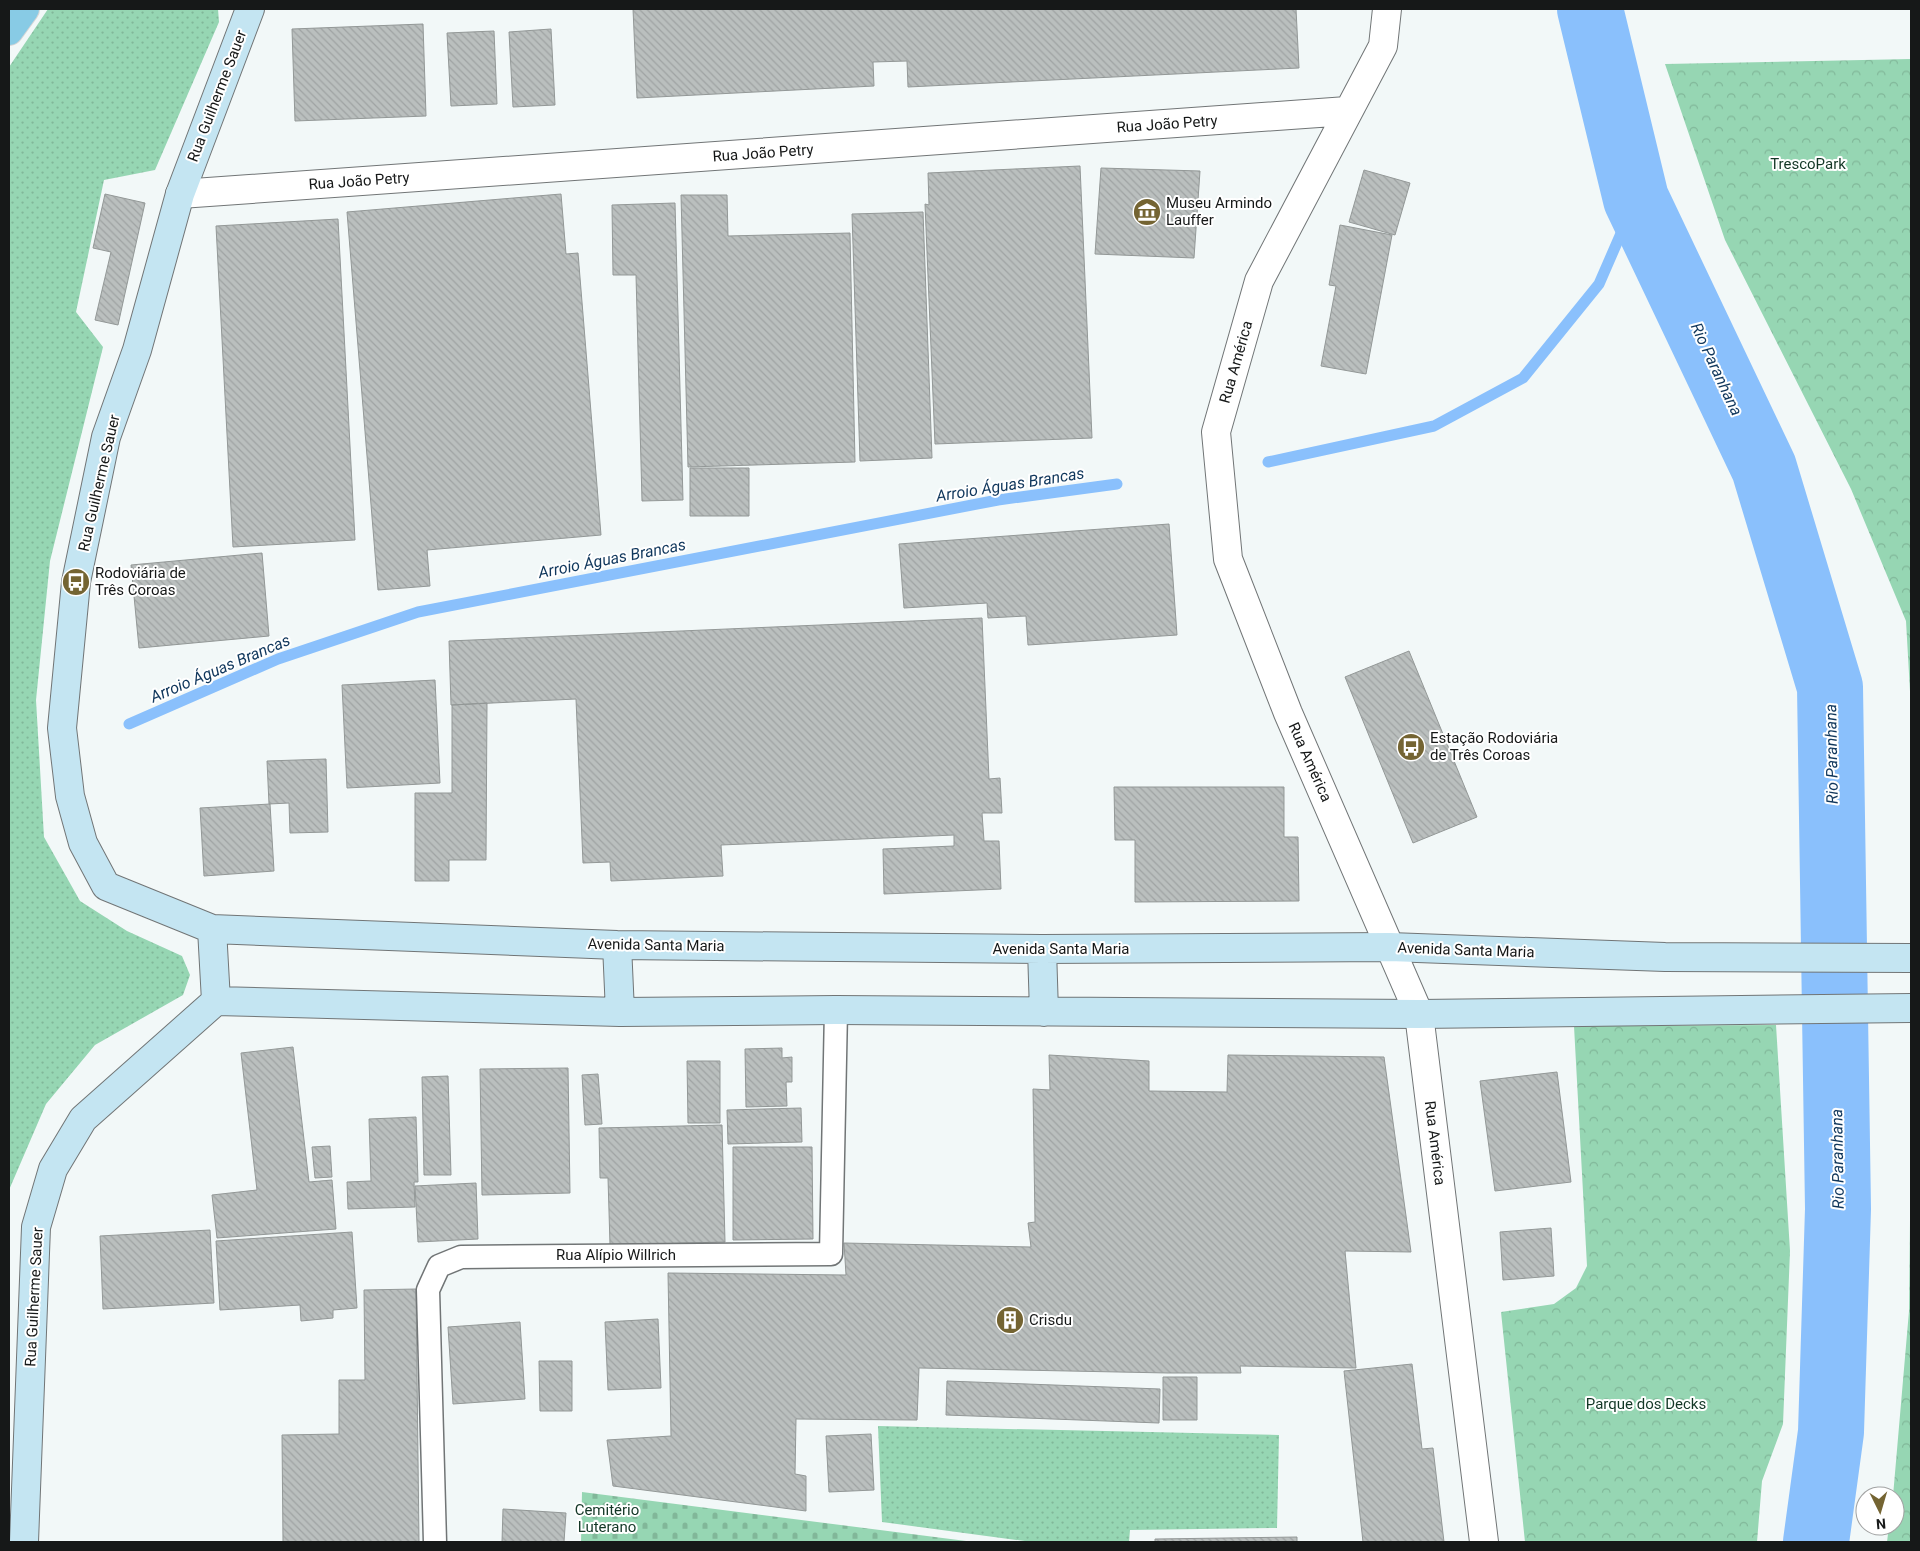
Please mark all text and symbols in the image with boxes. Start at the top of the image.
street label: Rua Guilherme Sauer [184,28,250,164]
street label: Rua João Petry [1116,111,1218,137]
street label: Rua João Petry [712,140,814,166]
park label: TrescoPark [1770,155,1846,173]
street label: Rua João Petry [308,168,410,194]
place label: Museu Armindo Lauffer [1166,194,1272,229]
museum icon: Museu Armindo Lauffer [1132,197,1162,227]
street label: Rua América [1216,319,1256,405]
water label: Rio Paranhana [1687,320,1746,419]
street label: Rua Guilherme Sauer [75,413,123,553]
water label: Arroio Águas Brancas [934,463,1086,506]
water label: Arroio Águas Brancas [536,535,687,582]
place label: Rodoviária de Três Coroas [95,564,186,599]
bus stop icon: Rodoviária de Três Coroas [61,567,91,597]
water label: Arroio Águas Brancas [147,630,293,707]
water label: Rio Paranhana [1821,704,1842,804]
street label: Rua América [1284,719,1336,805]
place label: Estação Rodoviária de Três Coroas [1430,729,1558,764]
bus stop icon: Estação Rodoviária de Três Coroas [1396,732,1426,762]
street label: Avenida Santa Maria [587,935,725,955]
street label: Avenida Santa Maria [1397,939,1535,961]
street label: Avenida Santa Maria [992,940,1130,958]
street label: Rua América [1421,1100,1449,1186]
water label: Rio Paranhana [1827,1109,1848,1209]
street label: Rua Guilherme Sauer [21,1227,47,1367]
street label: Rua Alípio Willrich [556,1246,676,1264]
building icon: Crisdu [995,1305,1025,1335]
place label: Crisdu [1029,1311,1072,1329]
park label: Parque dos Decks [1586,1395,1706,1413]
north arrow [1855,1486,1905,1536]
park label: Cemitério Luterano [575,1501,639,1536]
text: N [1876,1516,1887,1532]

